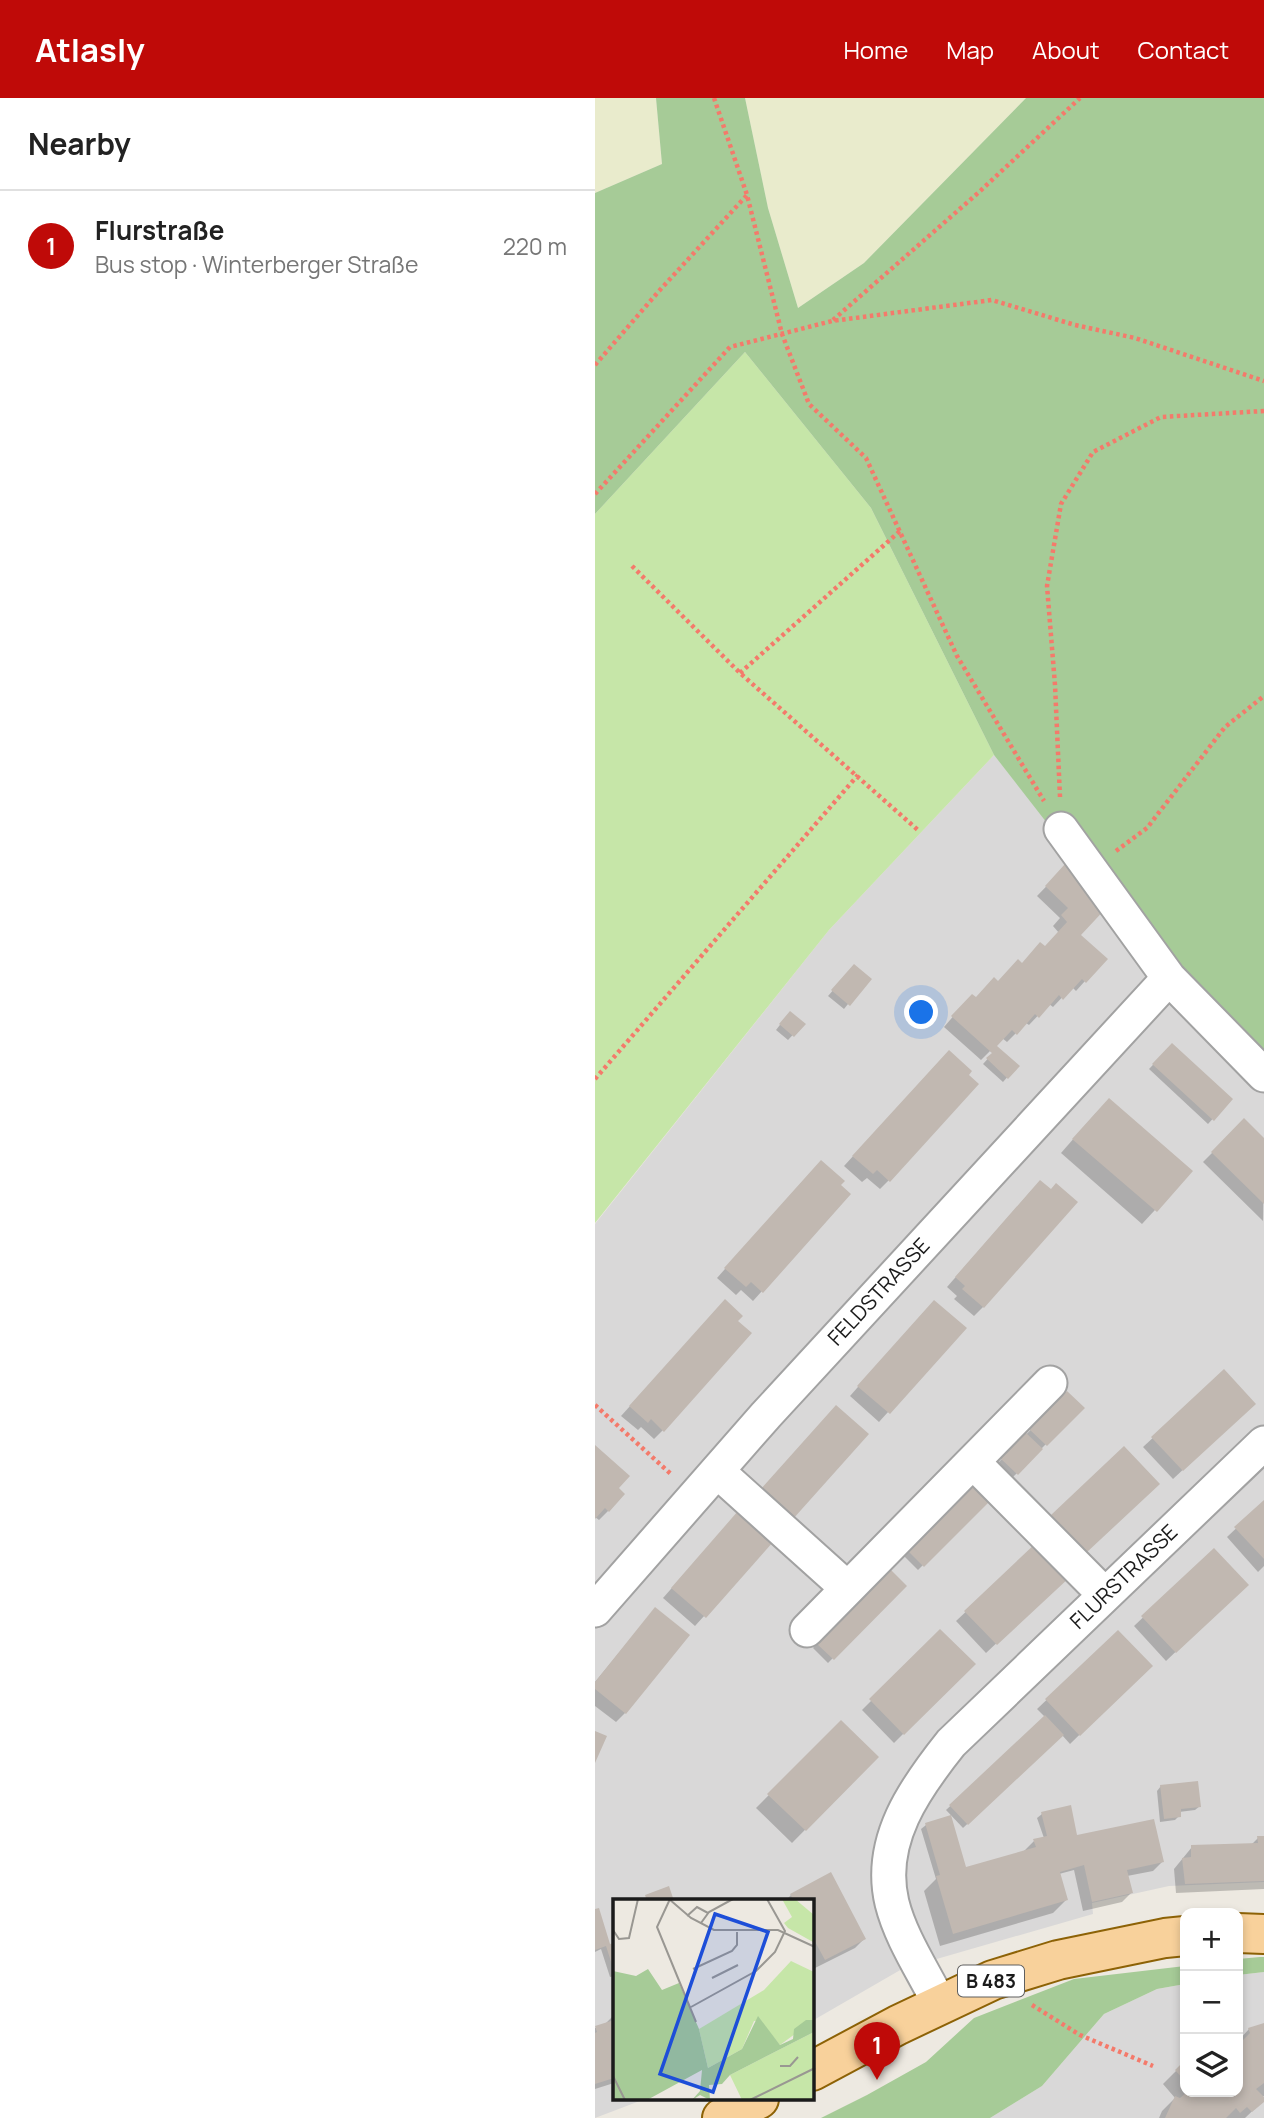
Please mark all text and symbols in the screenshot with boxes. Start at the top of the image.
text: Atlasly [35,27,145,72]
text: Home [843,33,908,66]
text: Map [946,33,994,66]
text: About [1032,33,1100,66]
text: Contact [1138,33,1229,66]
text: Nearby [28,123,131,164]
text: Flurstraße [95,212,225,248]
text: 1 [46,230,56,262]
text: 220 m [503,230,567,262]
text: Bus stop · Winterberger Straße [95,248,419,280]
your location [904,995,938,1029]
street label: FELDSTRASSE [821,1232,935,1351]
street label: FLURSTRASSE [1064,1518,1183,1635]
inset map [613,1899,814,2100]
map controls [1180,1908,1243,2097]
button: + [1180,1908,1243,1971]
road number: B 483 [958,1966,1024,1996]
button: − [1180,1971,1243,2034]
pin: 1 [854,2022,900,2080]
button: layers [1180,2034,1243,2097]

